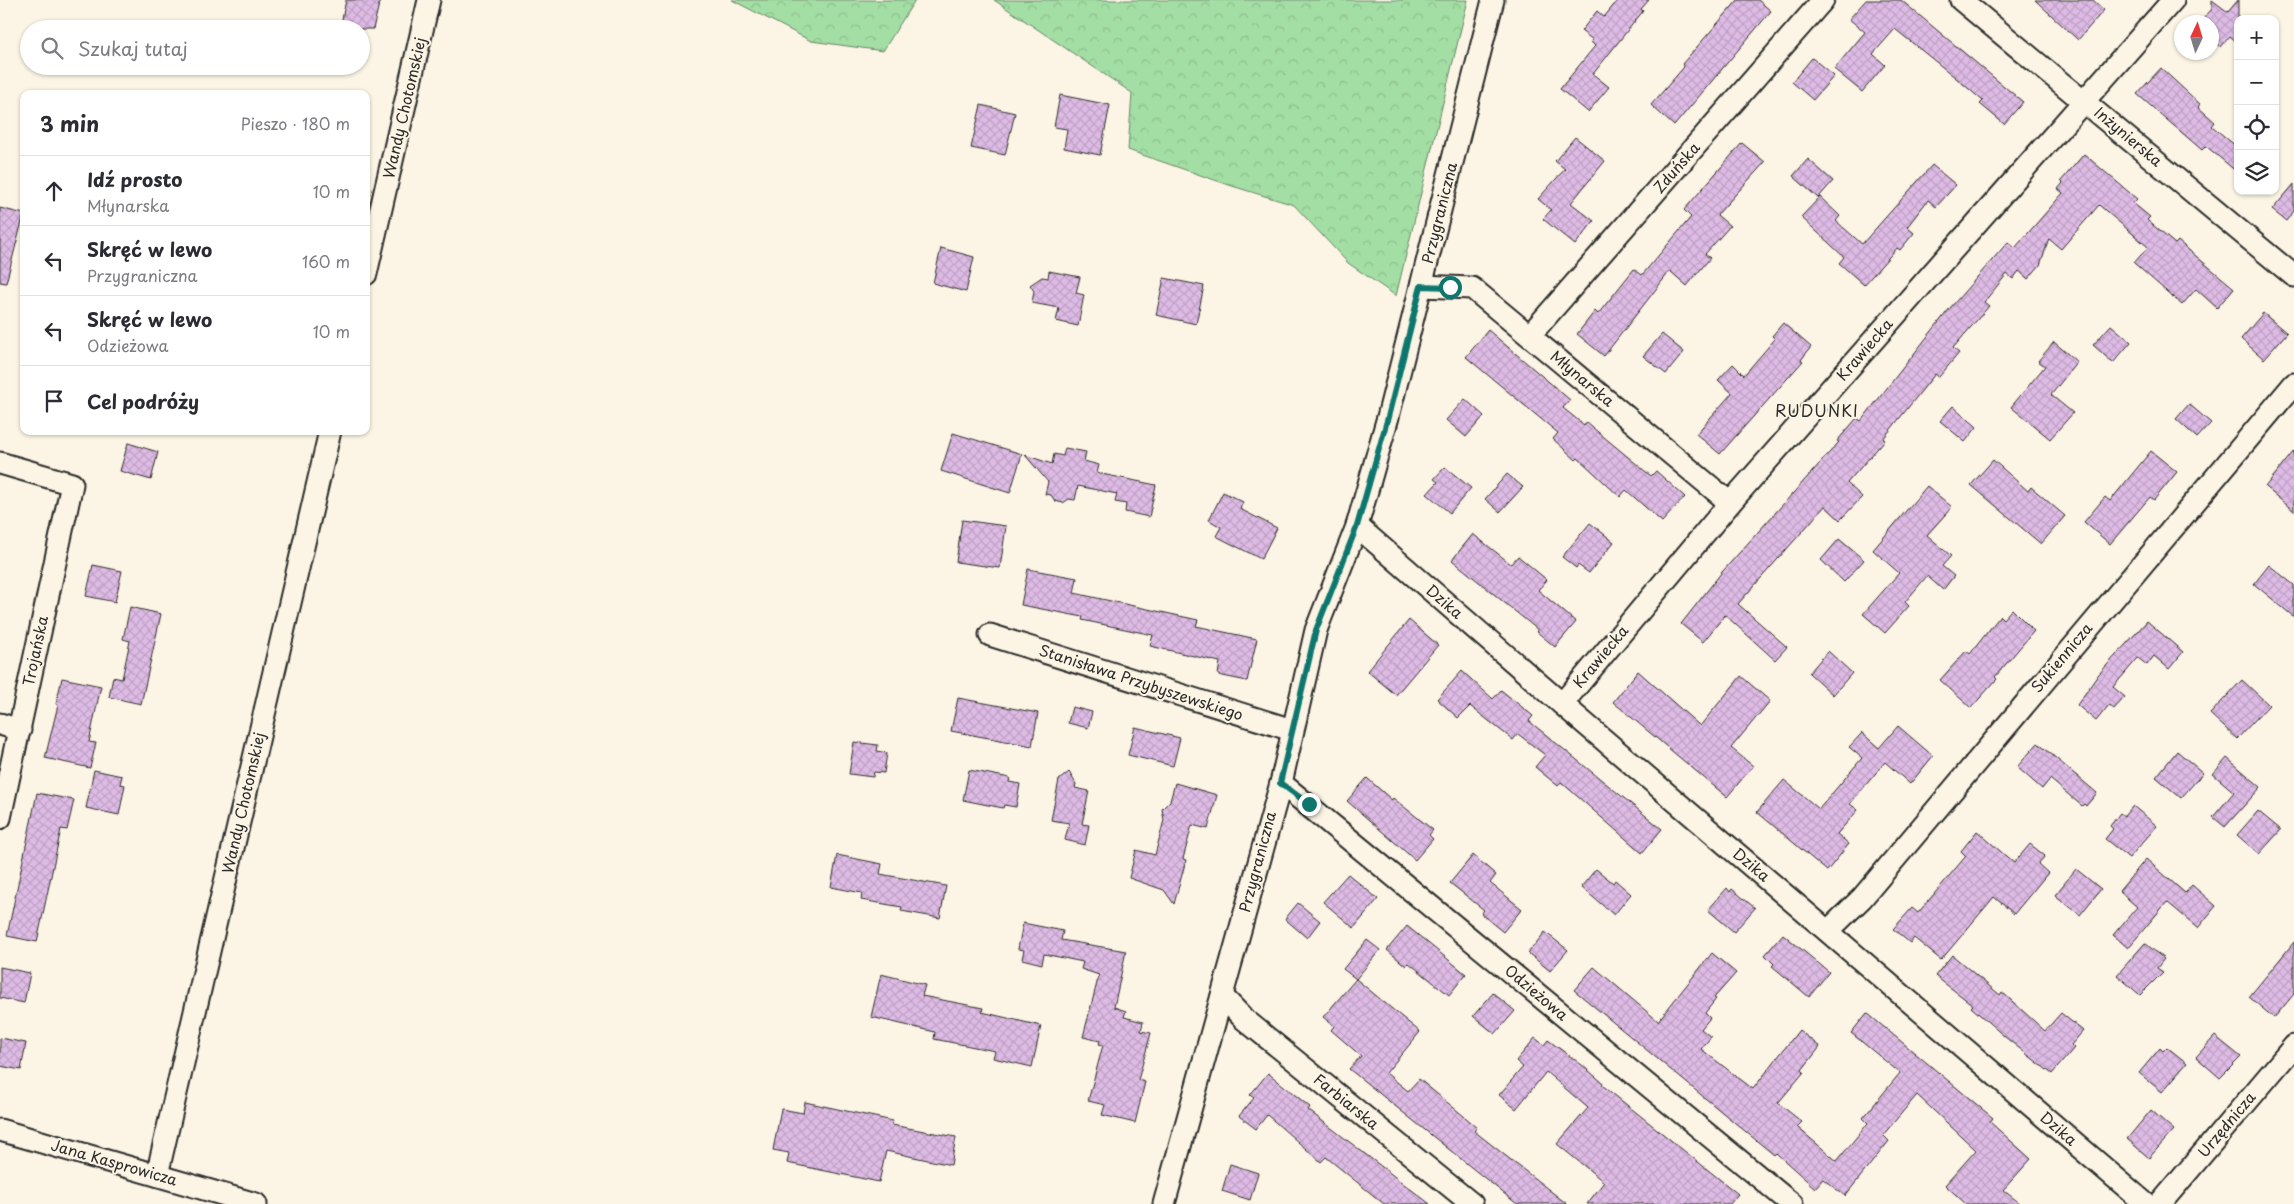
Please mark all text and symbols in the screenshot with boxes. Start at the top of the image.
north arrow [2174,15,2219,60]
map controls [2234,15,2279,195]
button: + [2234,15,2279,60]
search box [20,20,370,75]
icon: search [38,34,66,62]
text: Szukaj tutaj [78,34,188,62]
street label: Wandy Chotomskiej [376,35,431,181]
button: − [2234,60,2279,105]
street label: Inżynierska [2090,100,2169,172]
button: locate [2234,105,2279,150]
text: 3 min [40,107,99,139]
text: Pieszo · 180 m [241,111,350,135]
street label: Zduńska [1647,136,1705,198]
button: layers [2234,150,2279,195]
street label: Przygraniczna [1415,159,1462,266]
text: Idź prosto [87,165,183,193]
icon: ahead [40,177,68,205]
text: 10 m [313,179,350,203]
text: Młynarska [87,193,169,217]
text: Skręć w lewo [87,235,212,263]
icon: left [40,247,68,275]
text: 160 m [302,249,350,273]
text: Przygraniczna [87,263,197,287]
route start [1439,276,1462,299]
text: Skręć w lewo [87,305,212,333]
street label: Krawiecka [1830,312,1898,385]
icon: left [40,317,68,345]
text: 10 m [313,319,350,343]
text: Odzieżowa [87,333,169,357]
street label: Młynarska [1546,344,1620,412]
icon: arrive [40,387,68,415]
text: Cel podróży [87,387,199,415]
district label: RUDUNKI [1775,398,1859,422]
street label: Dzika [1421,578,1469,624]
street label: Trojańska [16,613,53,688]
street label: Sukiennicza [2025,617,2097,697]
street label: Krawiecka [1567,619,1634,693]
street label: Stanisława Przybyszewskiego [1037,638,1246,725]
street label: Wandy Chotomskiej [215,730,270,876]
route end [1298,793,1321,816]
street label: Przygraniczna [1232,808,1281,915]
street label: Dzika [1728,841,1776,887]
street label: Odzieżowa [1500,958,1574,1026]
street label: Farbiarska [1309,1067,1385,1135]
street label: Urzędnicza [2191,1086,2261,1162]
street label: Dzika [2035,1105,2083,1151]
street label: Jana Kasprowicza [49,1133,181,1191]

